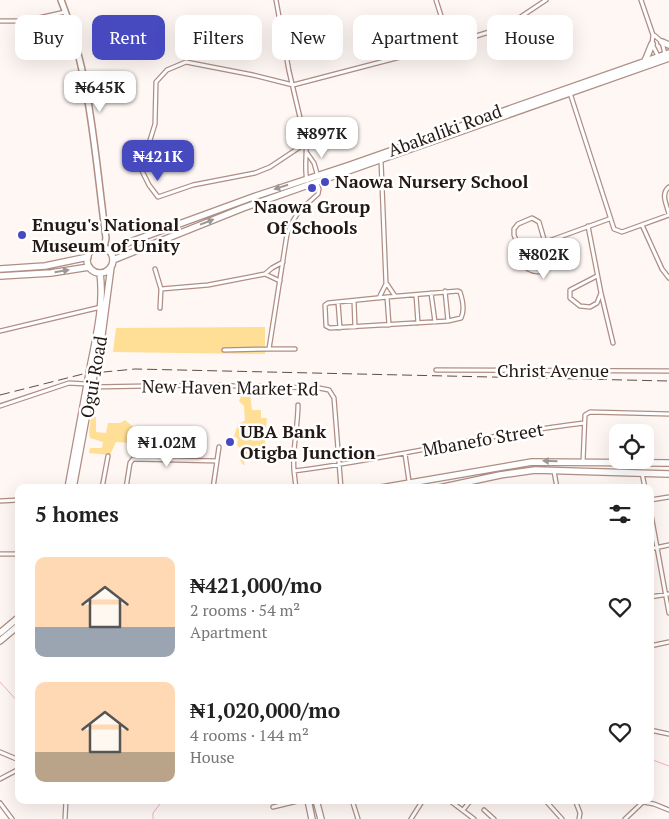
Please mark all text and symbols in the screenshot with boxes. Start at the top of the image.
chip: Buy [15,15,82,60]
chip: Rent [92,15,165,60]
chip: Filters [175,15,262,60]
chip: New [272,15,343,60]
chip: Apartment [353,15,477,60]
chip: House [487,15,573,60]
pin: ₦645K [65,70,135,113]
text: ₦645K [75,76,125,98]
street label: Abakaliki Road [384,98,505,162]
pin: ₦897K [287,116,357,159]
text: ₦897K [297,122,347,144]
pin: ₦421K [123,140,193,182]
text: ₦421K [133,145,183,167]
place label: Naowa Nursery School [335,169,528,193]
marker: Naowa Nursery School [319,176,331,188]
marker: Naowa Group Of Schools [306,182,318,194]
one-way arrow [274,184,289,192]
place label: Naowa Group Of Schools [254,194,370,239]
place label: Enugu's National Museum of Unity [32,212,180,257]
one-way arrow [200,217,214,225]
marker: Enugu's National Museum of Unity [16,229,28,241]
pin: ₦802K [509,238,579,280]
text: ₦802K [519,243,569,265]
one-way arrow [55,267,71,275]
street label: Ogui Road [74,334,112,420]
street label: Christ Avenue [497,358,609,382]
street label: New Haven Market Rd [141,373,319,401]
street label: Mbanefo Street [420,417,546,461]
place label: UBA Bank Otigba Junction [240,419,376,464]
map controls [609,424,654,469]
button: locate [609,424,654,469]
pin: ₦1.02M [126,426,208,468]
text: ₦1.02M [138,431,196,453]
marker: UBA Bank Otigba Junction [224,436,236,448]
one-way arrow [542,457,558,465]
text: 5 homes [35,500,119,528]
icon: filters [606,500,634,528]
text: ₦421,000/mo [190,571,322,599]
icon: home [75,577,135,637]
icon: heart [606,593,634,621]
text: 2 rooms · 54 m² [190,599,300,621]
text: Apartment [190,621,267,643]
text: ₦1,020,000/mo [190,696,340,724]
icon: home [75,702,135,762]
icon: heart [606,718,634,746]
text: 4 rooms · 144 m² [190,724,309,746]
text: House [190,746,235,768]

